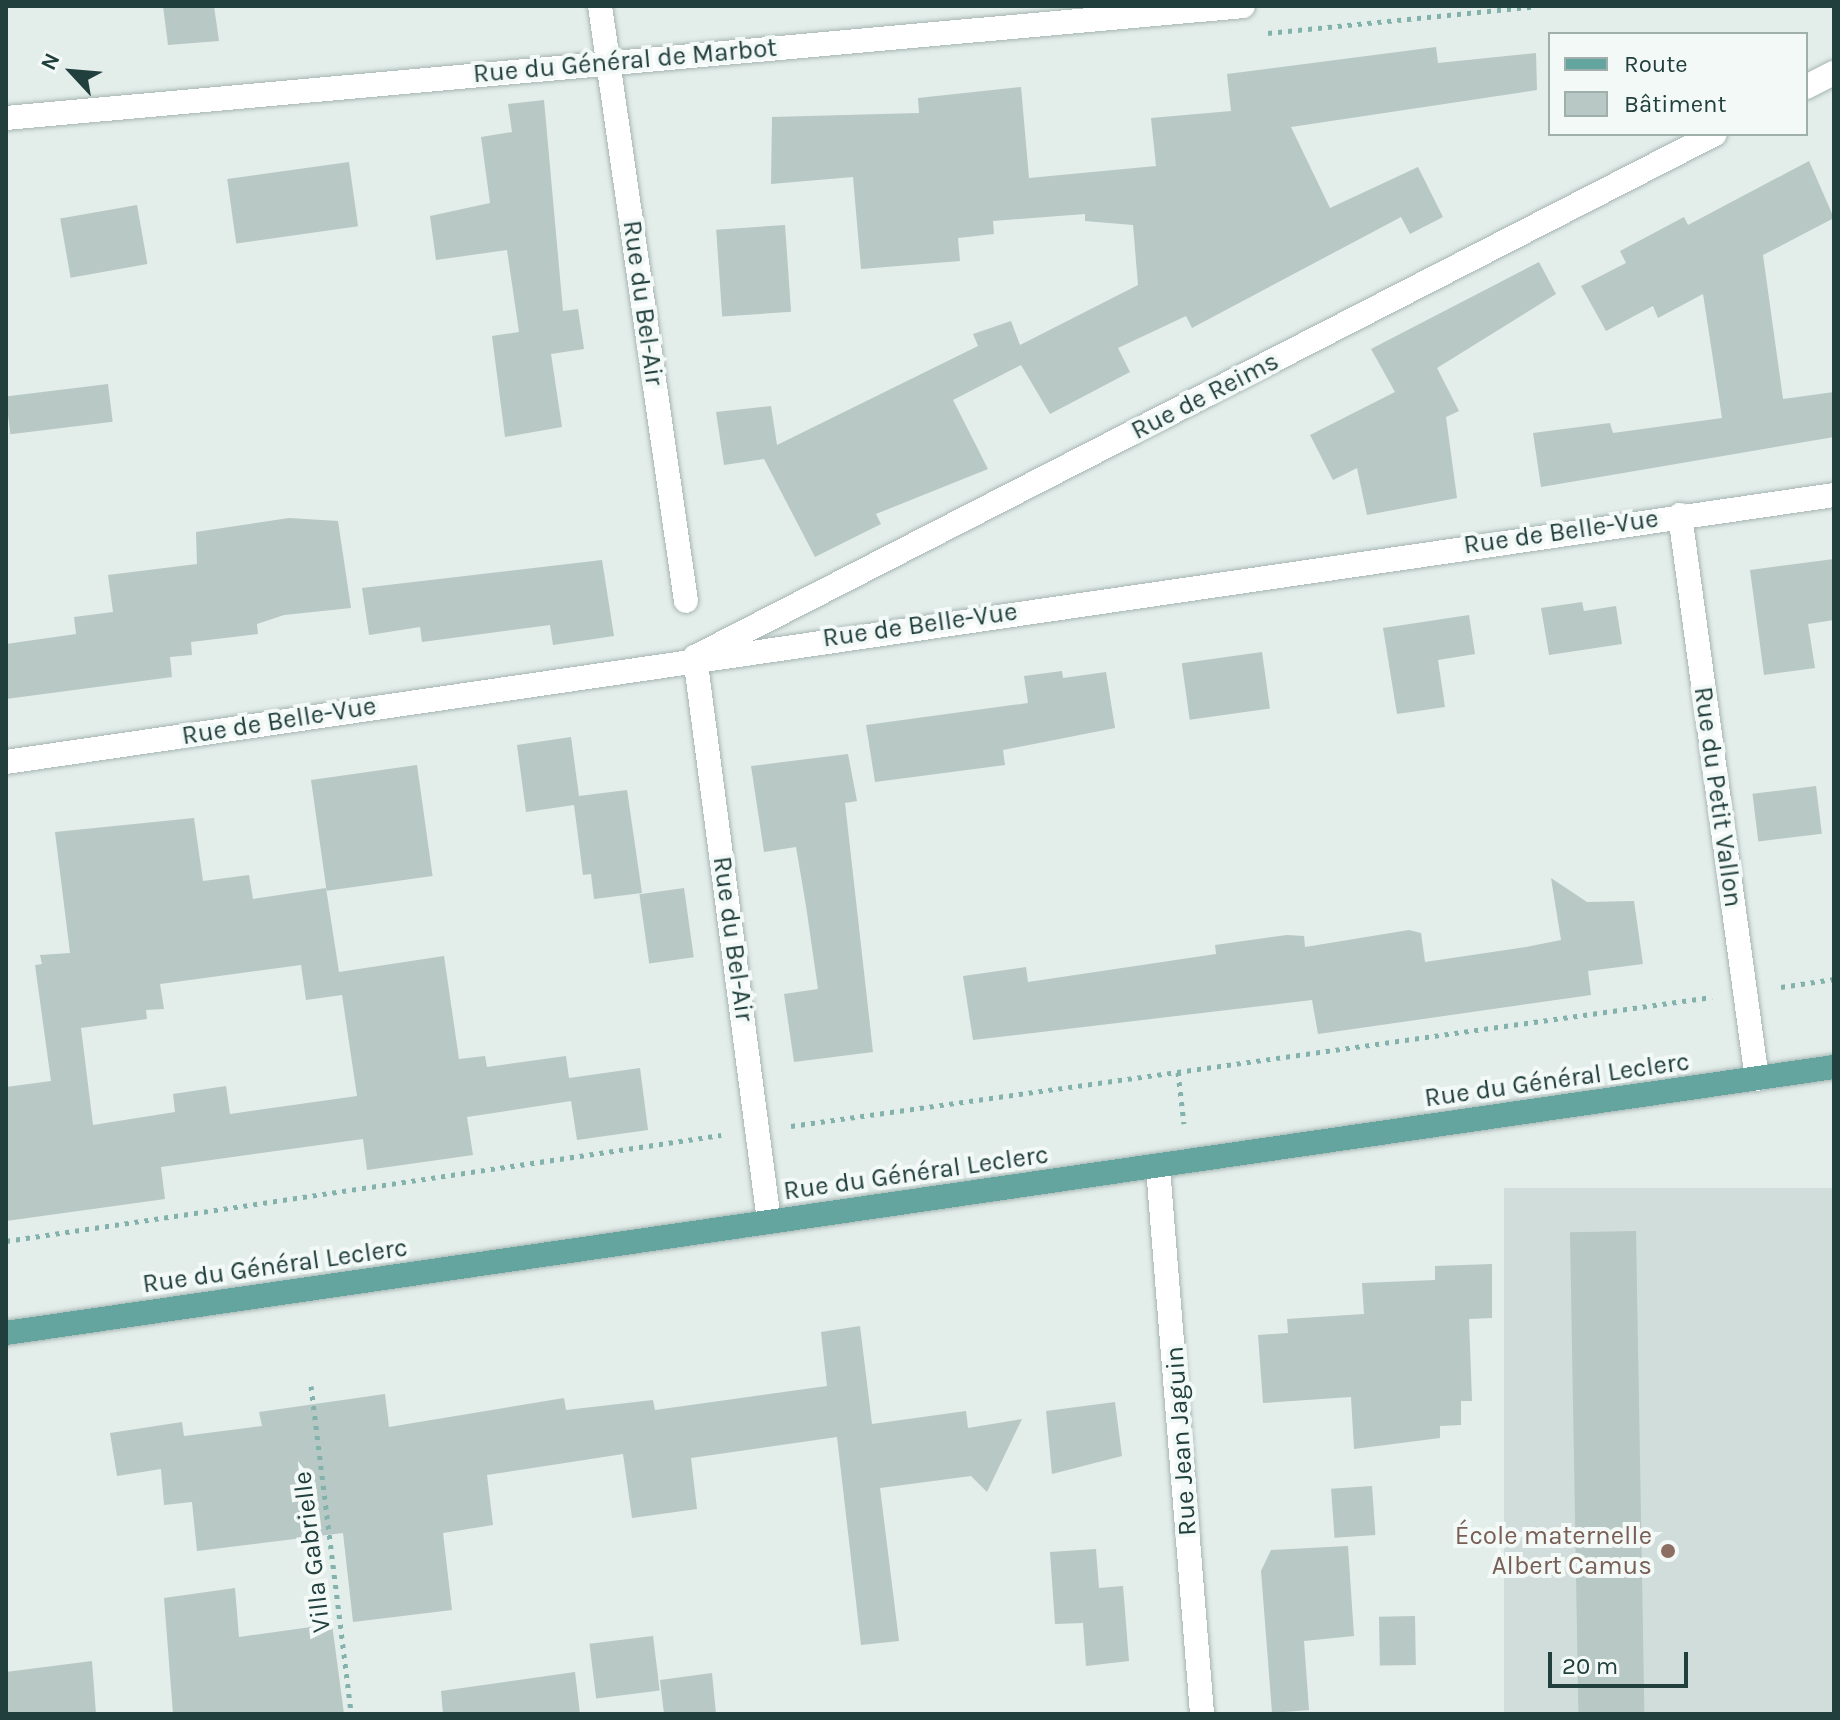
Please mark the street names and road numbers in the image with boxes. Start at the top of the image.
street label: Rue du Général de Marbot [472,32,778,90]
street label: Rue du Bel-Air [616,218,670,388]
street label: Rue de Reims [1126,346,1284,446]
street label: Rue de Belle-Vue [1462,503,1660,561]
street label: Rue de Belle-Vue [821,596,1019,654]
street label: Rue du Petit Vallon [1687,685,1749,909]
street label: Rue de Belle-Vue [180,690,378,752]
street label: Rue du Bel-Air [706,854,760,1024]
street label: Rue du Général Leclerc [1423,1046,1691,1114]
street label: Rue du Général Leclerc [782,1139,1050,1207]
street label: Rue du Général Leclerc [141,1232,409,1300]
street label: Rue Jean Jaguin [1159,1345,1203,1537]
street label: Villa Gabrielle [287,1470,337,1634]

